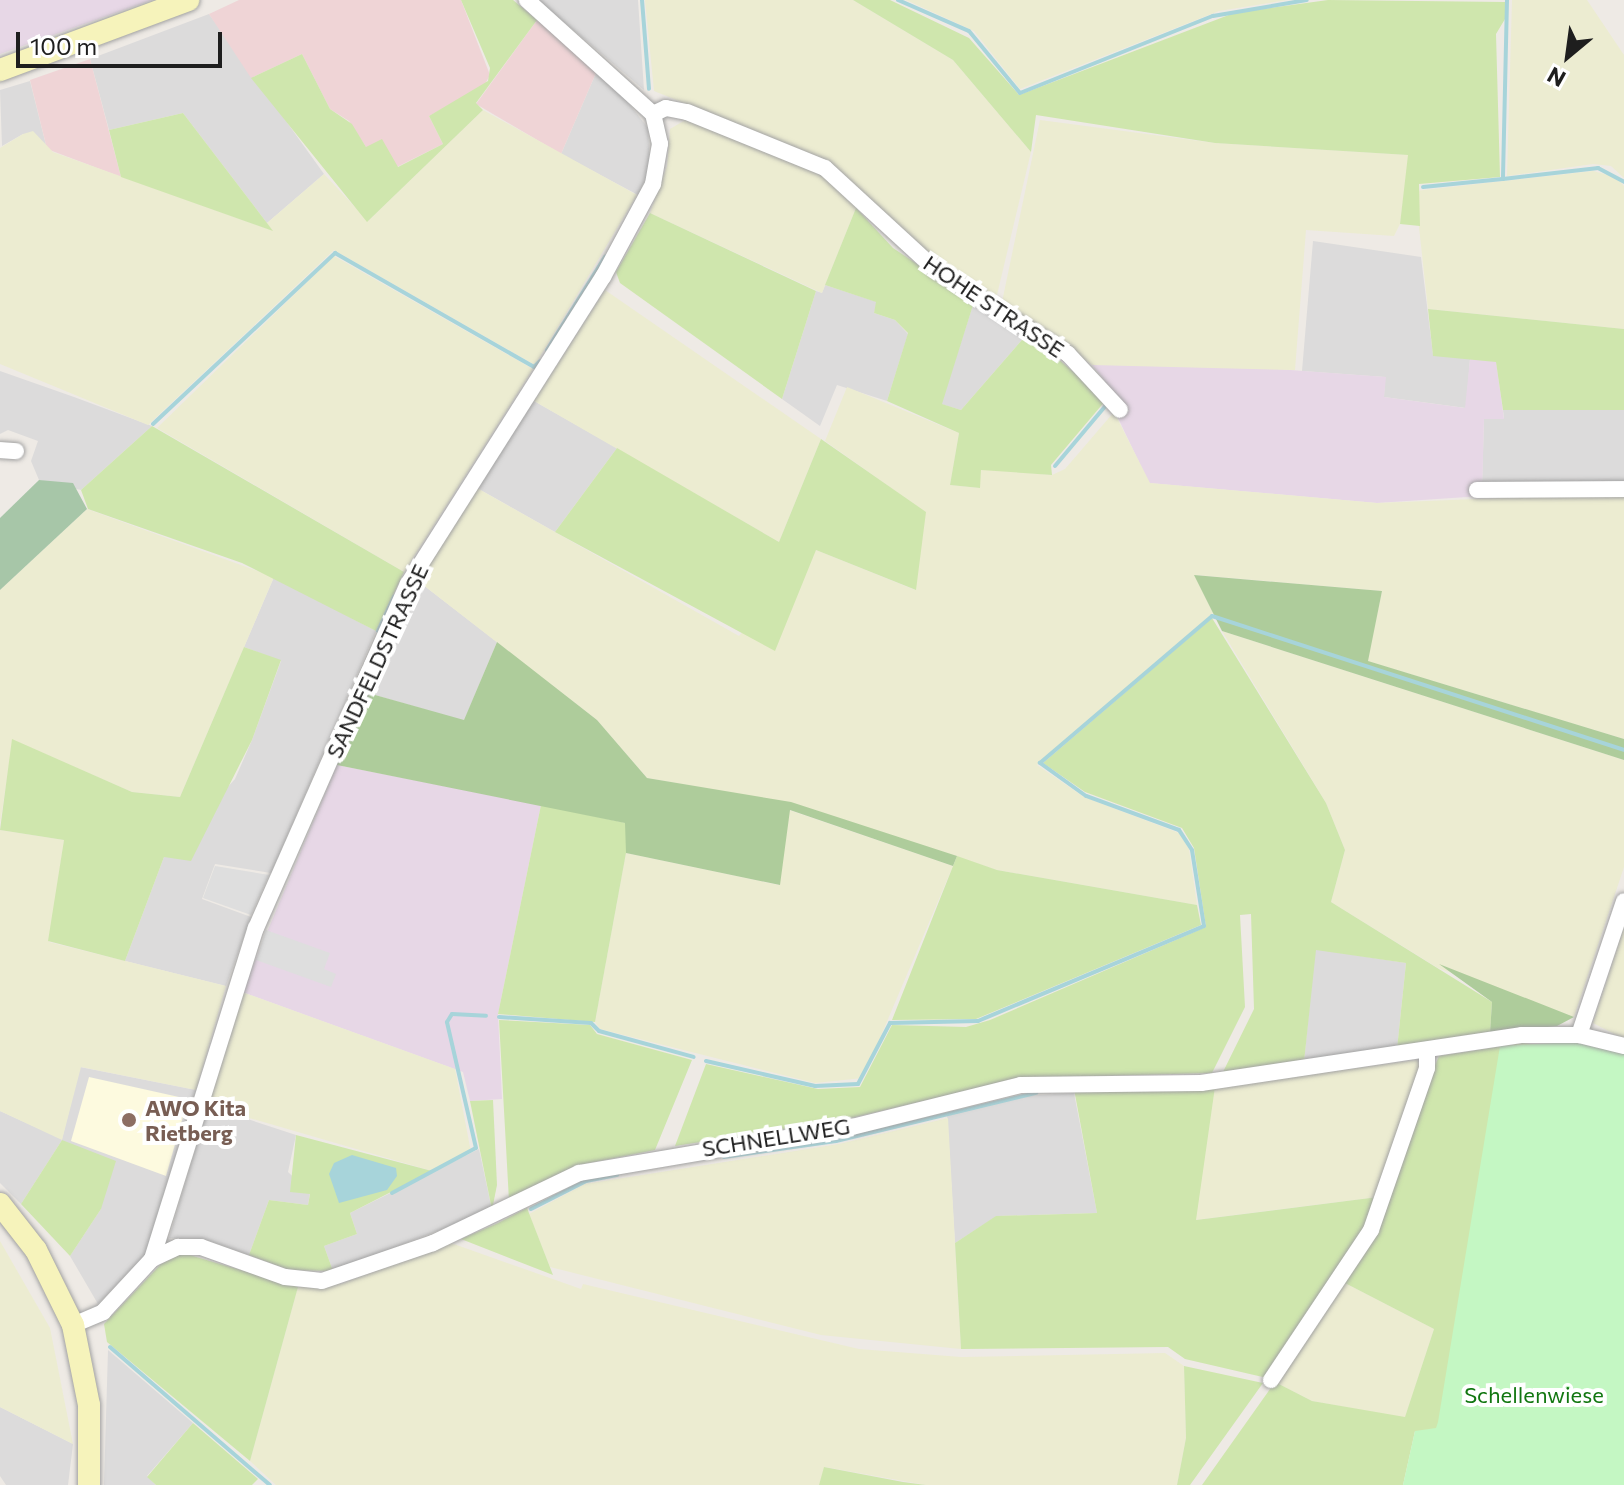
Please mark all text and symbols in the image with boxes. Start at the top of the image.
scale bar [20,16,226,66]
north arrow [1528,16,1608,96]
text: 100 m [30,31,97,60]
text: N [1542,62,1570,93]
street label: HOHE STRASSE [919,249,1069,363]
street label: SANDFELDSTRASSE [320,560,434,762]
place label: AWO Kita Rietberg [145,1094,246,1146]
marker: AWO Kita Rietberg [120,1111,138,1129]
street label: SCHNELLWEG [700,1112,852,1162]
park label: Schellenwiese [1464,1382,1604,1408]

